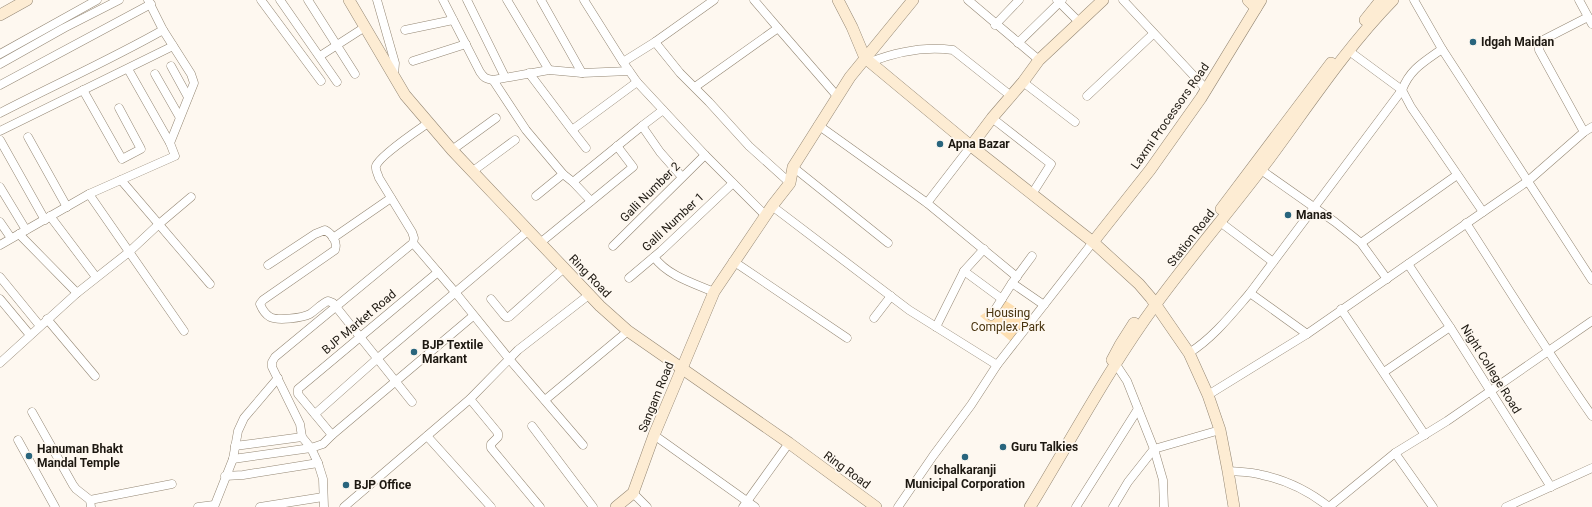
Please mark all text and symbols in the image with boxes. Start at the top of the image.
place label: Idgah Maidan [1481,35,1555,49]
marker: Idgah Maidan [1468,37,1478,47]
street label: Laxmi Processors Road [1128,60,1212,172]
place label: Apna Bazar [948,137,1010,151]
marker: Apna Bazar [935,139,945,149]
street label: Galli Number 2 [617,159,683,225]
street label: Galli Number 1 [639,190,707,254]
street label: Station Road [1164,207,1218,269]
place label: Manas [1296,208,1332,222]
marker: Manas [1283,210,1293,220]
street label: Ring Road [566,252,614,300]
street label: BJP Market Road [319,287,399,357]
park label: Housing Complex Park [971,306,1046,334]
street label: Night College Road [1458,322,1524,416]
place label: BJP Textile Markant [422,338,484,366]
marker: BJP Textile Markant [409,347,419,357]
street label: Sangam Road [636,360,676,434]
place label: Guru Talkies [1011,440,1078,454]
place label: Hanuman Bhakt Mandal Temple [37,442,123,470]
marker: Guru Talkies [998,442,1008,452]
street label: Ring Road [821,448,873,492]
marker: Hanuman Bhakt Mandal Temple [24,451,34,461]
marker: Ichalkaranji Municipal Corporation [960,452,970,462]
place label: Ichalkaranji Municipal Corporation [905,463,1025,491]
place label: BJP Office [354,478,412,492]
marker: BJP Office [341,480,351,490]

